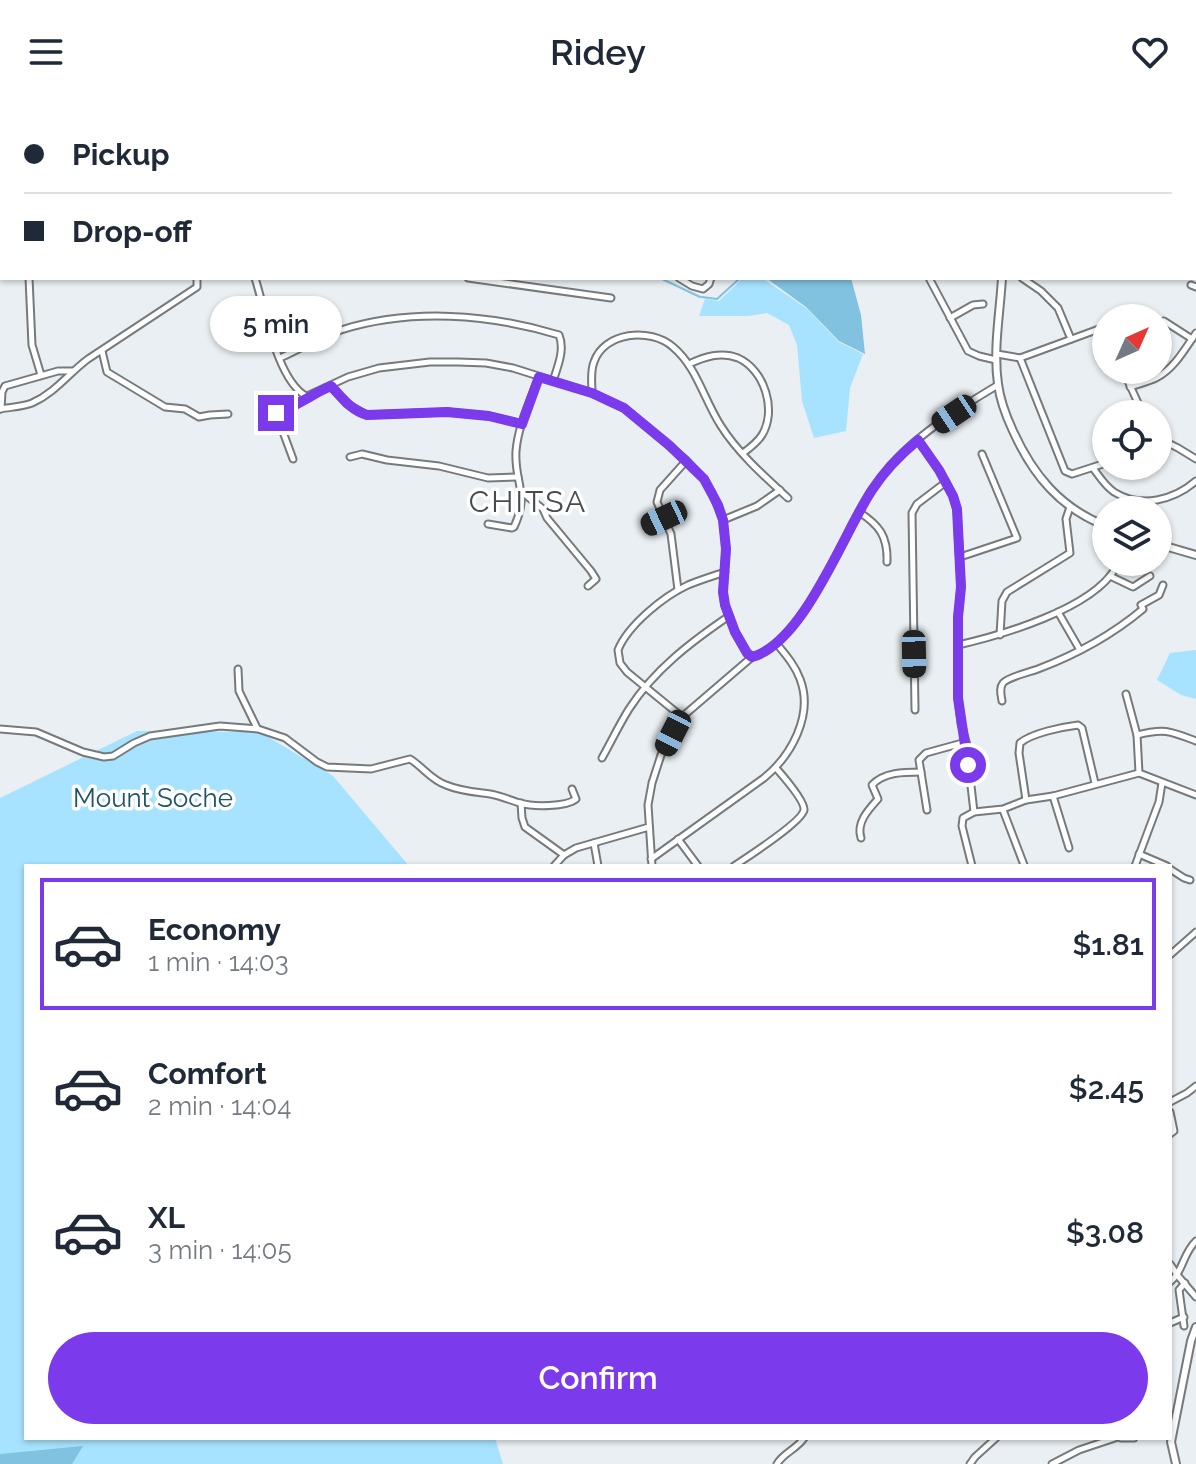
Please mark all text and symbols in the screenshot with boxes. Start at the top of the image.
icon: menu [24,30,68,74]
icon: heart [1128,30,1172,74]
text: Ridey [550,31,646,73]
text: Pickup [72,137,170,172]
text: Drop-off [72,214,192,249]
callout: 5 min [210,297,342,353]
north arrow [1092,304,1172,384]
map controls [1092,304,1172,576]
text: 5 min [243,309,309,339]
car [927,391,981,437]
route end [258,395,294,431]
button: locate [1092,400,1172,480]
district label: CHITSA [469,484,587,519]
button: layers [1092,496,1172,576]
car [637,497,691,539]
car [902,630,926,678]
car [651,706,695,760]
route start [950,747,986,783]
park label: Mount Soche [73,783,233,813]
icon: car [52,908,124,980]
text: Economy [148,912,281,947]
text: $1.81 [1072,927,1144,962]
text: 1 min · 14:03 [148,947,289,977]
icon: car [52,1052,124,1124]
text: Comfort [148,1056,267,1091]
text: $2.45 [1069,1071,1144,1106]
text: 2 min · 14:04 [148,1091,291,1121]
icon: car [52,1196,124,1268]
text: XL [148,1200,185,1235]
text: $3.08 [1066,1215,1144,1250]
text: 3 min · 14:05 [148,1235,292,1265]
button: Confirm [48,1332,1148,1424]

